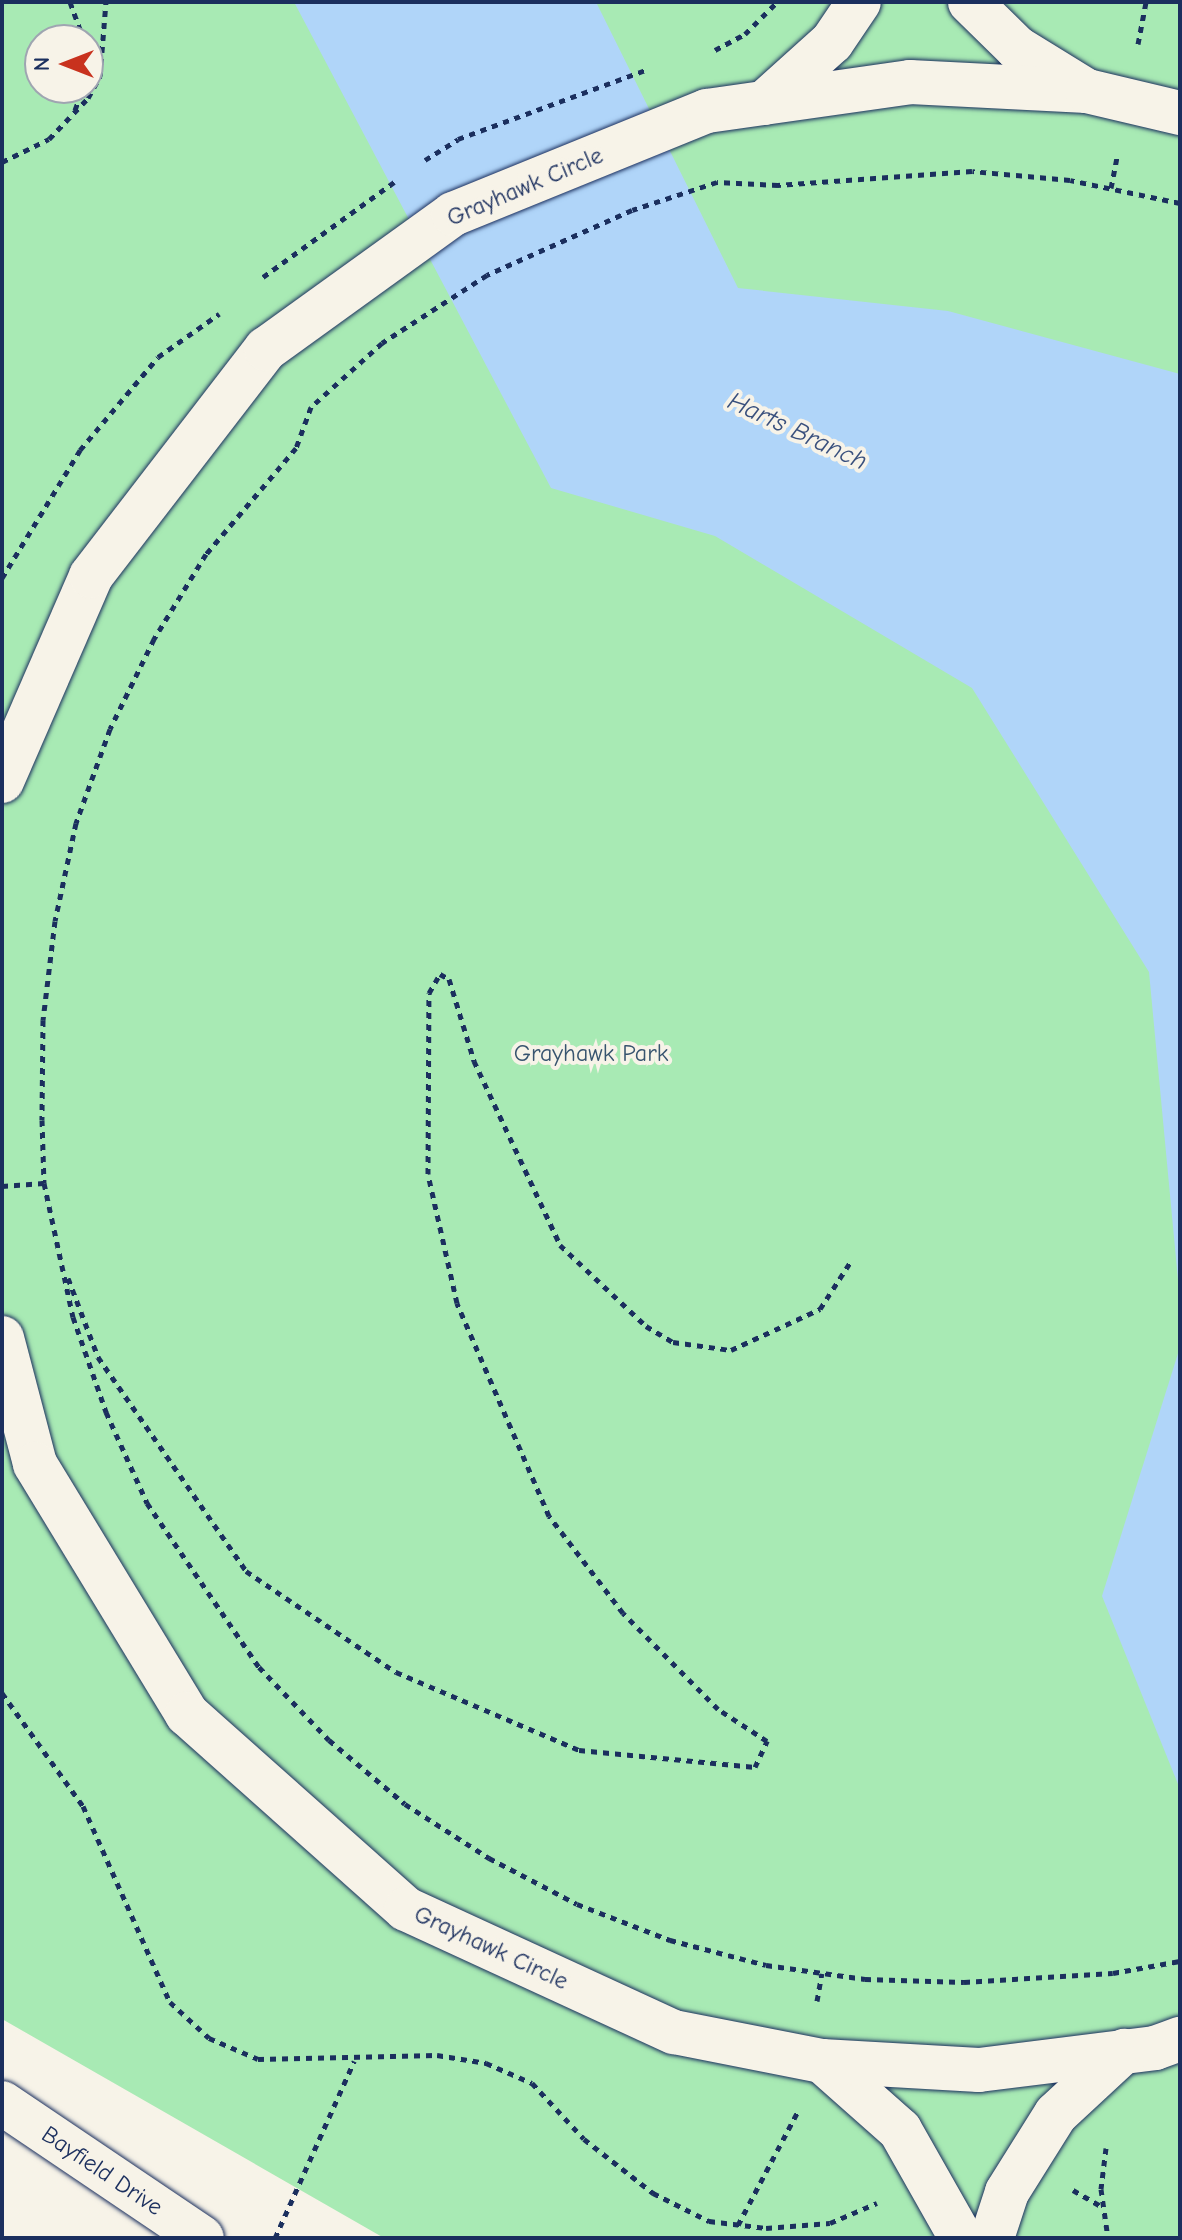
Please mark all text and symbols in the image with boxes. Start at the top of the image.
north arrow [24,24,104,104]
text: N [29,57,55,71]
street label: Grayhawk Circle [443,141,607,233]
water label: Harts Branch [722,386,872,478]
park label: Grayhawk Park [514,1040,668,1068]
street label: Grayhawk Circle [409,1900,573,1996]
street label: Bayfield Drive [36,2120,168,2222]

